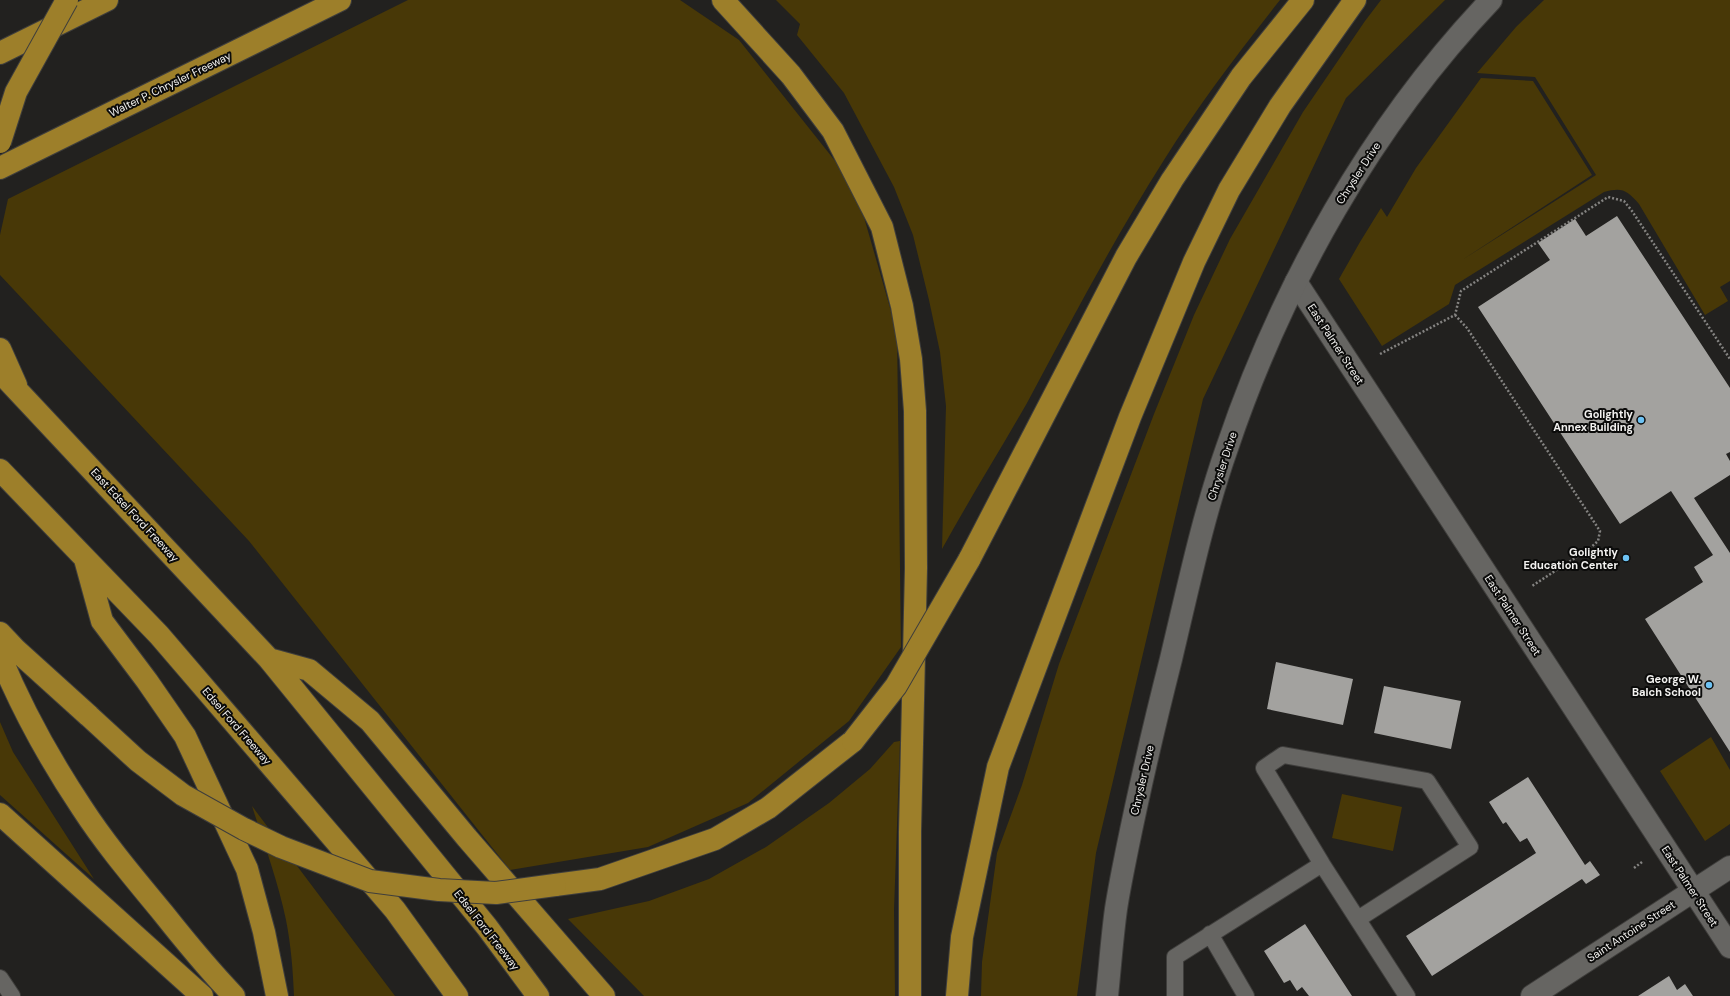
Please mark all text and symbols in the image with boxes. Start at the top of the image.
street label: Walter P. Chrysler Freeway [107,48,233,120]
street label: Chrysler Drive [1333,139,1383,207]
street label: East Palmer Street [1305,301,1367,387]
place label: Golightly Annex Building [1553,407,1633,434]
marker: Golightly Annex Building [1636,415,1646,425]
street label: Chrysler Drive [1204,430,1240,502]
street label: East Edsel Ford Freeway [88,465,182,565]
place label: Golightly Education Center [1523,545,1618,572]
marker: Golightly Education Center [1621,553,1631,563]
street label: East Palmer Street [1482,572,1544,658]
place label: George W. Balch School [1632,672,1701,699]
marker: George W. Balch School [1704,680,1714,690]
street label: Edsel Ford Freeway [199,684,275,768]
street label: Chrysler Drive [1127,744,1157,816]
street label: East Palmer Street [1659,843,1721,929]
street label: Edsel Ford Freeway [451,887,523,973]
street label: Saint Antoine Street [1584,897,1678,965]

